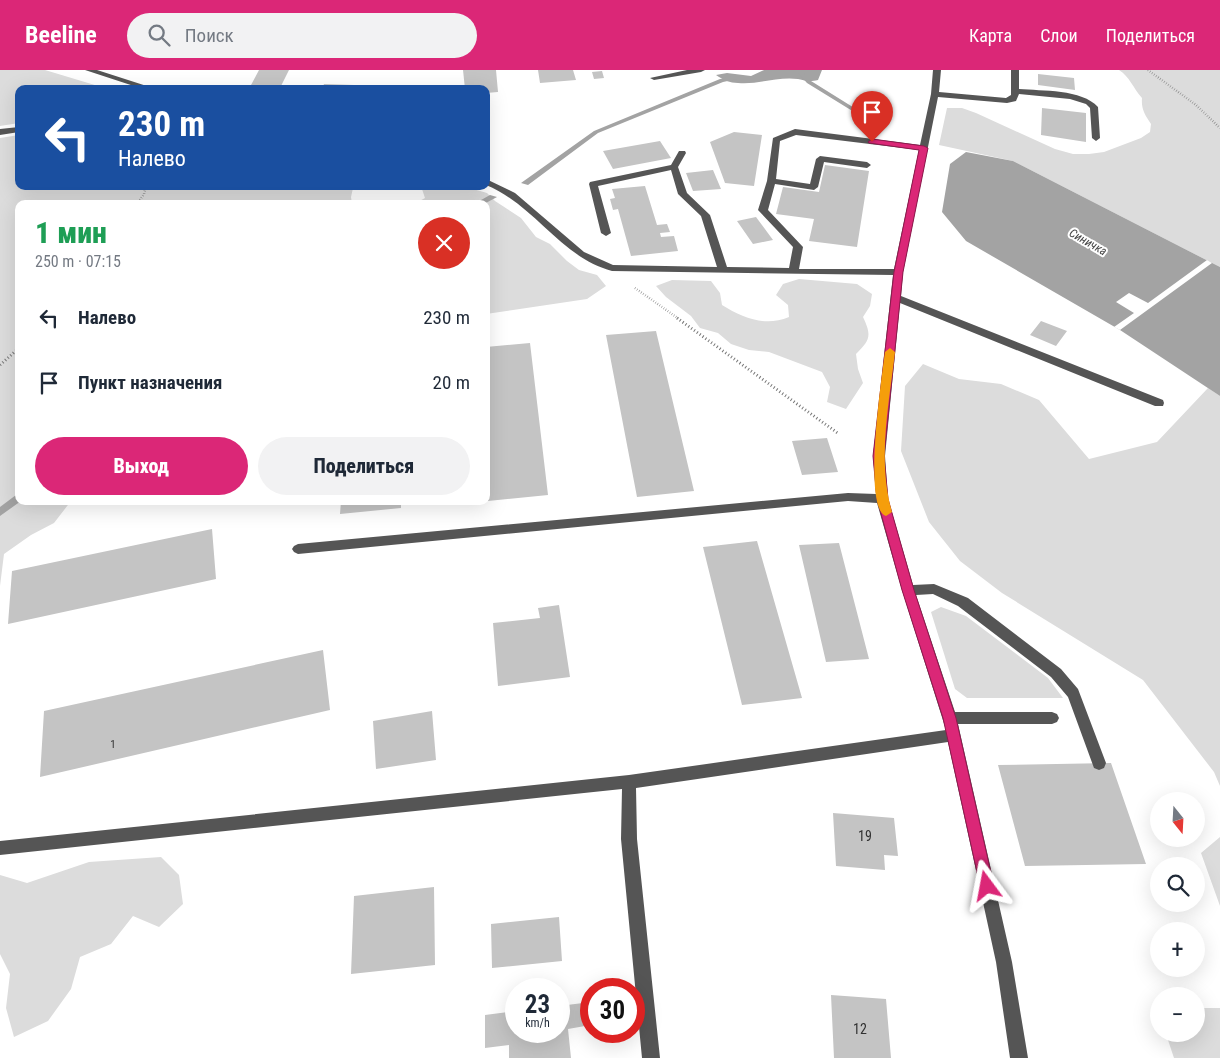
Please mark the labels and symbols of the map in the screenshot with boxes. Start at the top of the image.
pin [851,91,893,142]
water label: Синичка [1067,226,1109,258]
house number: 1 [110,738,116,751]
north arrow [1150,792,1205,848]
house number: 19 [858,828,872,844]
position arrow [960,859,1012,911]
speed limit sign: 30 [580,978,645,1043]
house number: 12 [853,1021,867,1037]

